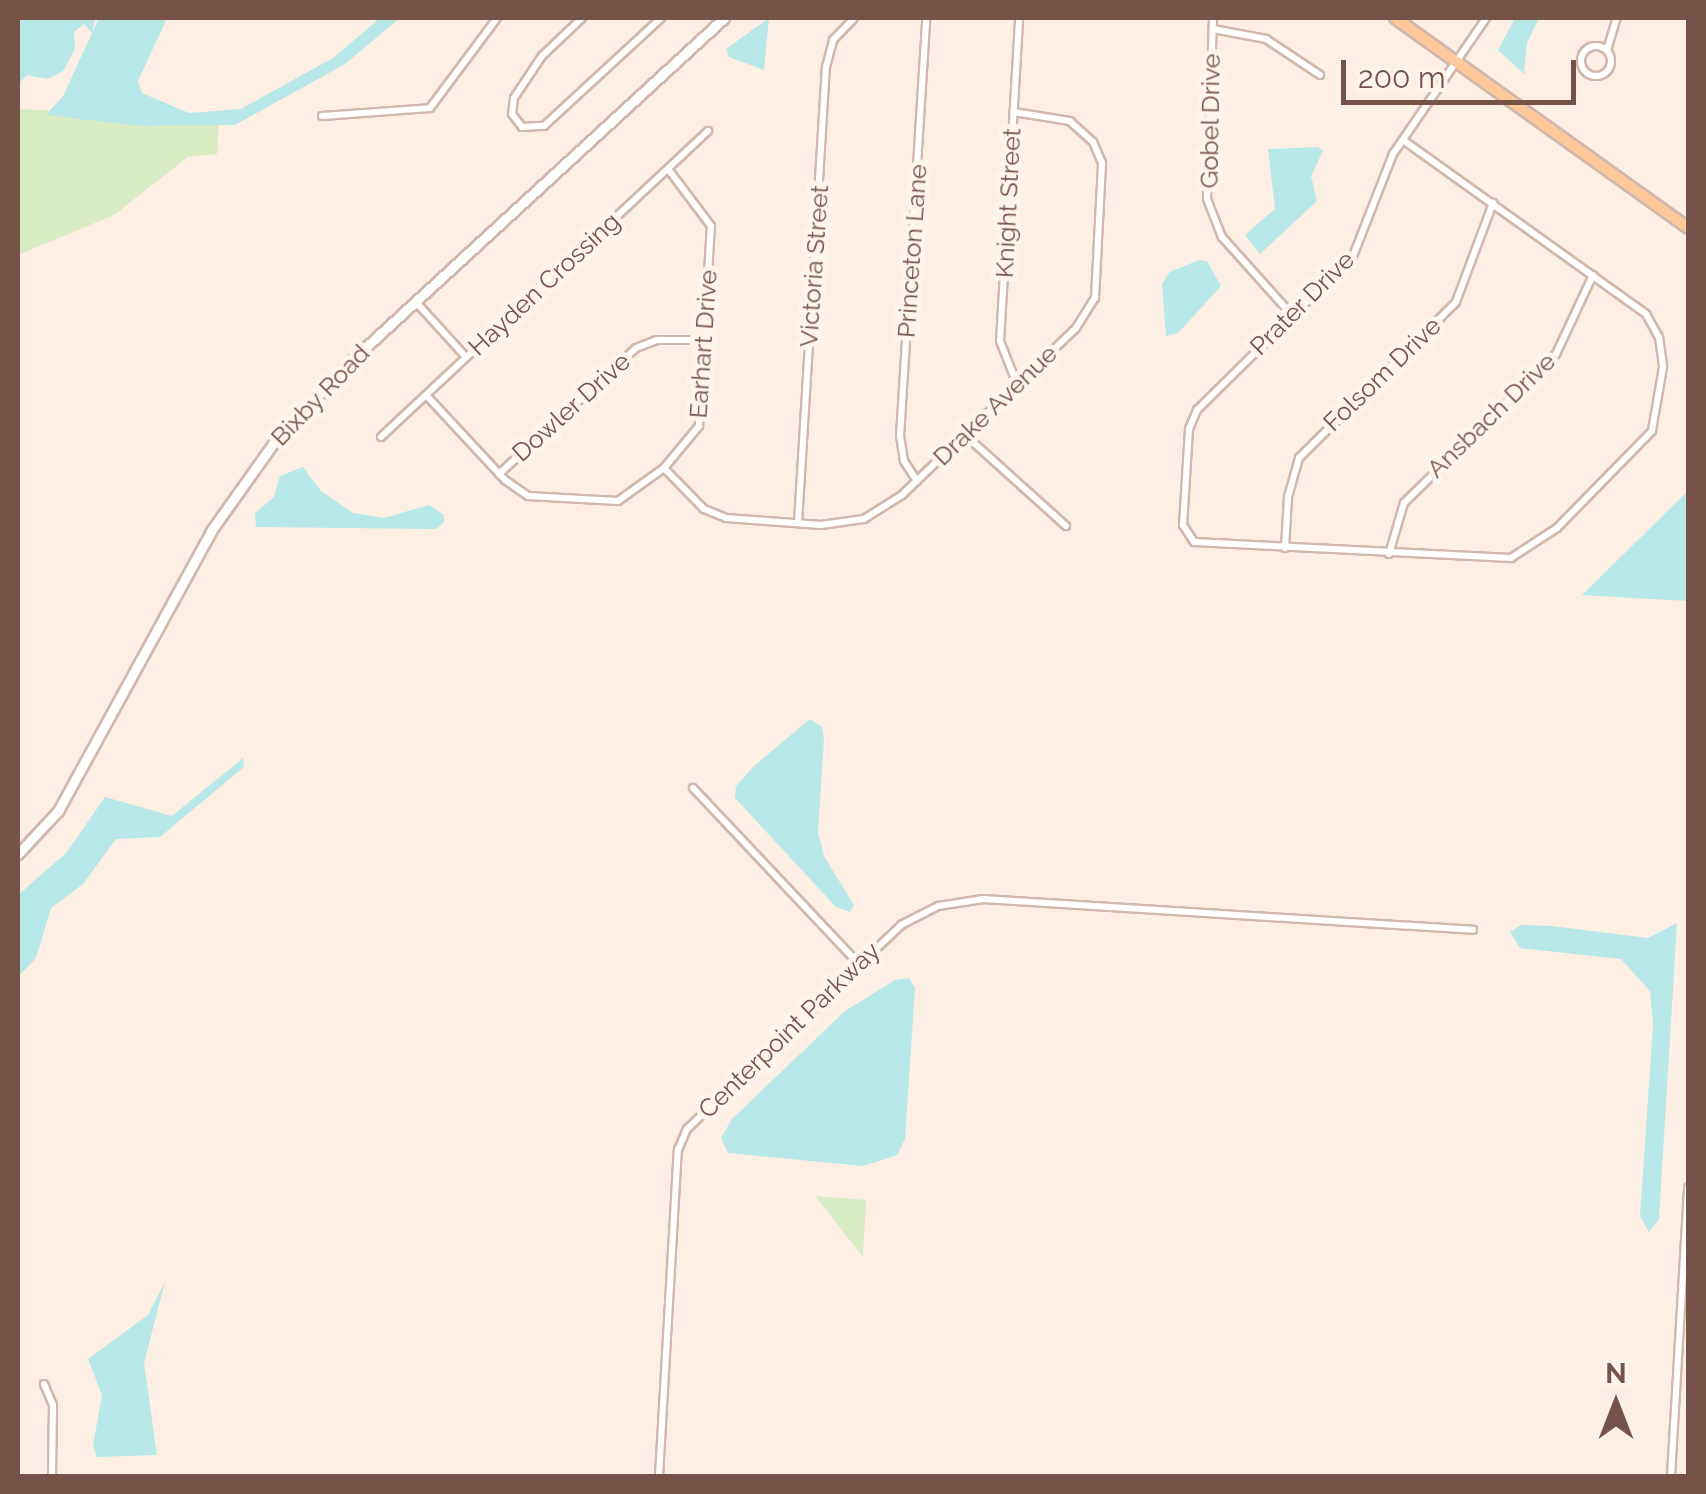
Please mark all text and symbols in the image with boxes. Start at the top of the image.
scale bar [1346,40,1581,102]
street label: Gobel Drive [1194,53,1226,189]
text: 200 m [1358,60,1446,95]
street label: Knight Street [989,127,1027,279]
street label: Princeton Lane [891,163,933,339]
street label: Victoria Street [793,184,835,348]
street label: Hayden Crossing [462,206,626,362]
street label: Prater Drive [1244,245,1360,361]
street label: Earhart Drive [683,269,723,419]
street label: Folsom Drive [1317,311,1447,437]
street label: Bixby Road [264,338,376,452]
street label: Drake Avenue [926,338,1064,472]
street label: Dowler Drive [506,346,636,468]
street label: Ansbach Drive [1421,346,1561,484]
street label: Centerpoint Parkway [692,936,886,1124]
north arrow [1566,1354,1666,1454]
text: N [1605,1357,1627,1390]

